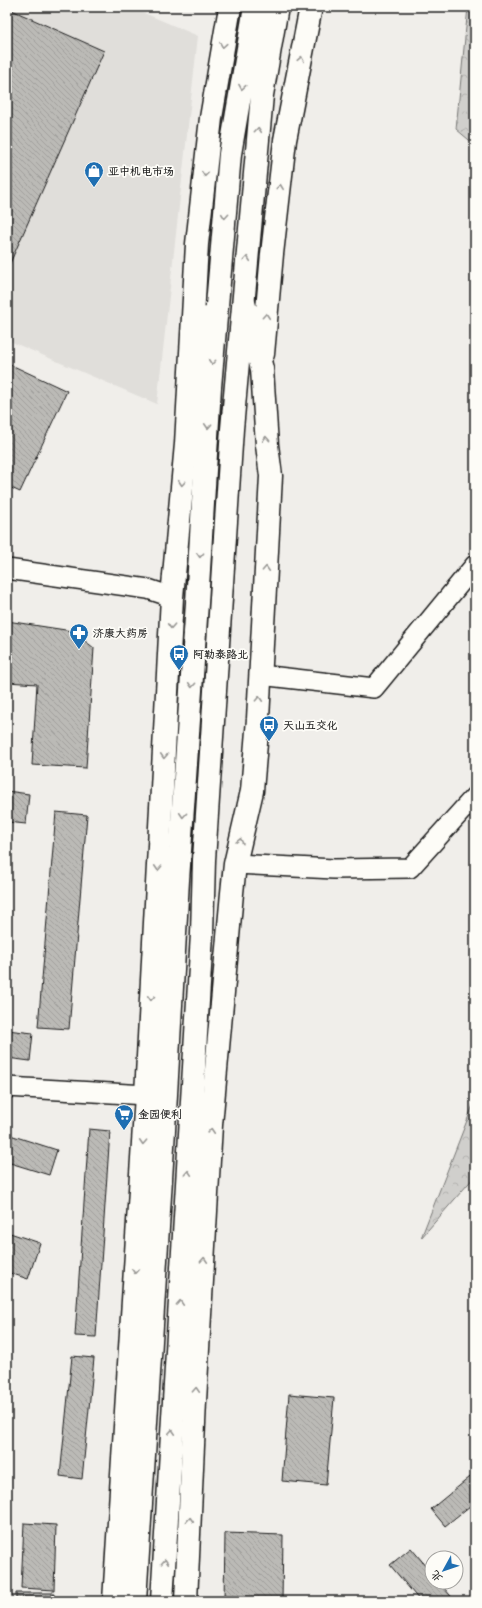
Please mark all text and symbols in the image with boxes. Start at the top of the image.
one-way arrow [219,42,228,49]
one-way arrow [296,56,305,62]
one-way arrow [238,84,246,90]
one-way arrow [254,127,263,133]
shop icon: 亚中机电市场 [83,160,105,188]
place label: 亚中机电市场 [108,163,174,181]
one-way arrow [201,171,210,177]
one-way arrow [275,184,284,190]
one-way arrow [220,213,229,219]
one-way arrow [242,256,251,262]
one-way arrow [262,313,271,320]
one-way arrow [208,359,217,366]
one-way arrow [204,423,212,429]
one-way arrow [262,436,271,442]
one-way arrow [178,480,187,486]
one-way arrow [196,552,205,558]
one-way arrow [261,566,270,572]
pharmacy icon: 济康大药房 [68,622,90,650]
one-way arrow [166,623,175,629]
place label: 济康大药房 [93,625,148,643]
bus stop icon: 阿勒泰路北 [168,643,190,671]
place label: 阿勒泰路北 [193,646,248,664]
one-way arrow [187,682,196,688]
one-way arrow [255,696,263,702]
bus stop icon: 天山五交化 [258,714,280,742]
place label: 天山五交化 [283,717,338,735]
one-way arrow [160,753,169,759]
one-way arrow [178,812,187,818]
one-way arrow [236,838,244,844]
one-way arrow [153,865,162,871]
one-way arrow [146,995,155,1001]
supermarket icon: 金园便利 [113,1103,135,1131]
place label: 金园便利 [138,1106,182,1124]
one-way arrow [207,1128,216,1134]
one-way arrow [139,1139,148,1145]
one-way arrow [183,1170,192,1176]
one-way arrow [199,1257,208,1263]
one-way arrow [131,1268,140,1274]
one-way arrow [176,1300,184,1306]
one-way arrow [192,1387,200,1393]
one-way arrow [168,1429,177,1435]
one-way arrow [186,1517,194,1523]
north arrow [424,1550,464,1590]
one-way arrow [160,1559,169,1565]
text: 北 [427,1566,448,1586]

